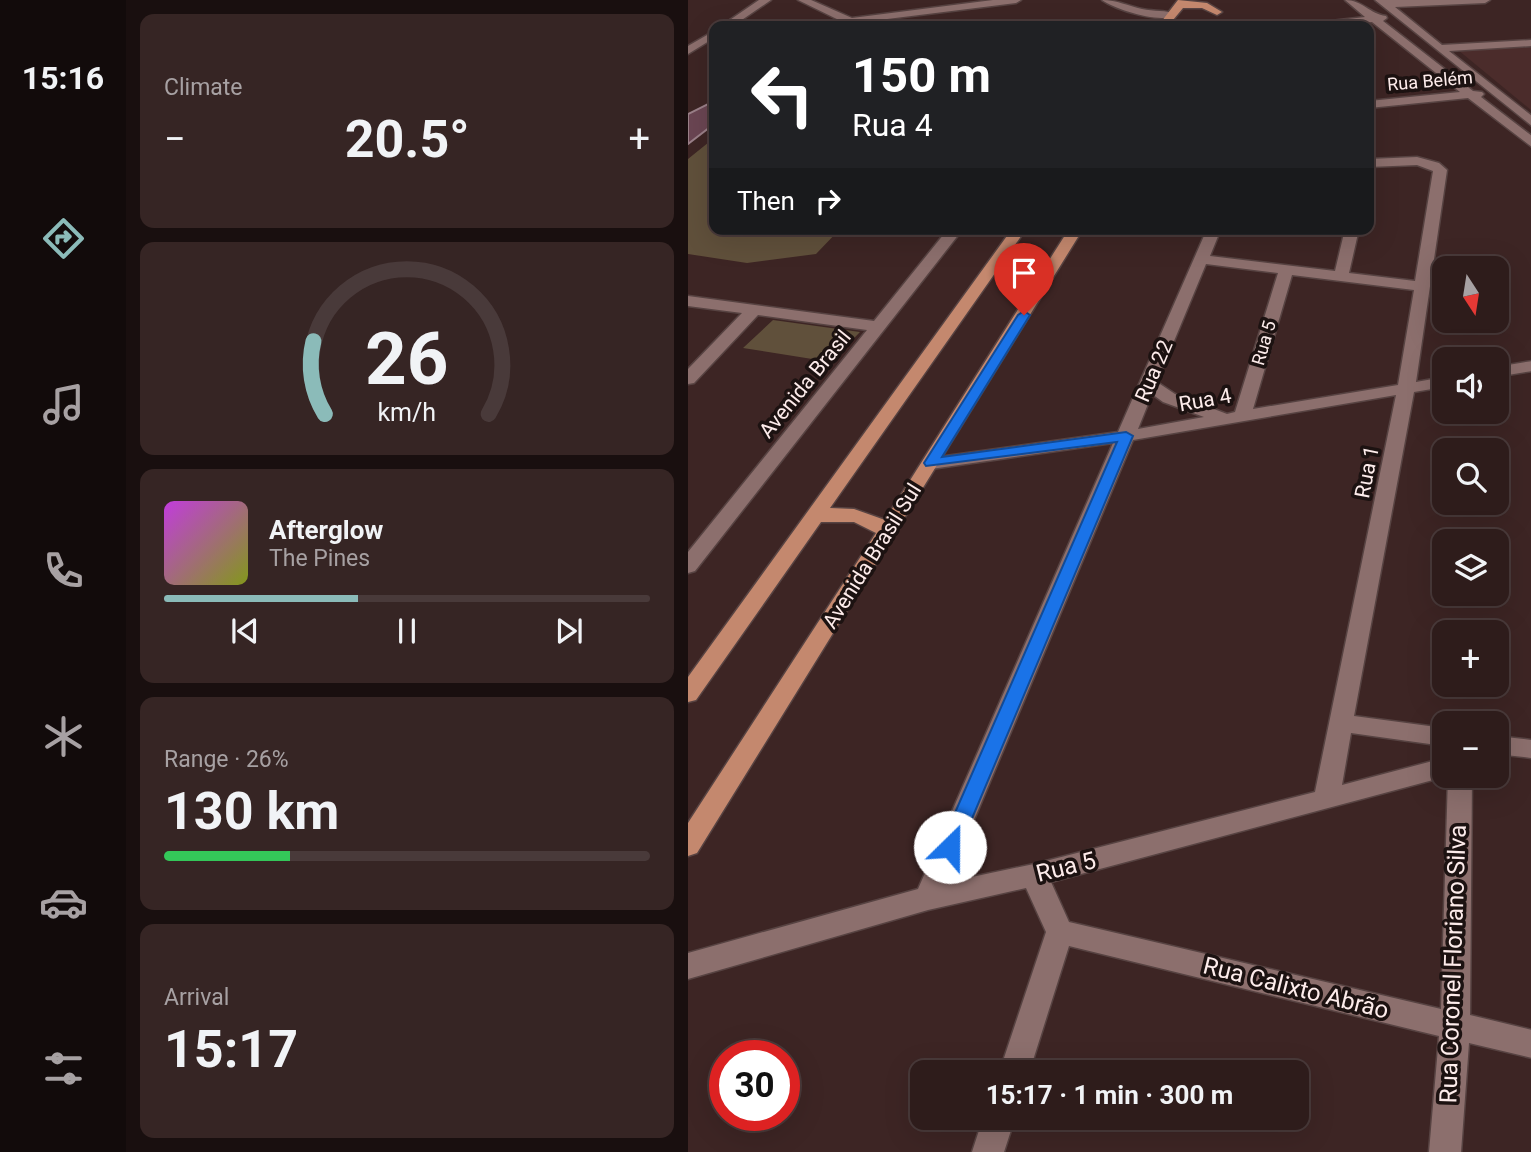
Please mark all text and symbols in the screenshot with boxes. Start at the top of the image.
text: 150 m [852,47,991,104]
icon: left [737,49,828,140]
text: 15:16 [22,59,104,97]
street label: Rua Belém [1386,66,1474,95]
text: Climate [164,74,243,101]
text: Rua 4 [852,106,933,144]
text: 20.5° [345,109,470,170]
text: − [164,117,186,161]
text: + [628,117,650,161]
icon: right [809,182,847,220]
text: Then [737,186,795,216]
icon: directions [39,214,88,263]
pin [994,243,1054,315]
icon: arrive [1005,254,1043,292]
north arrow [1432,256,1509,332]
map controls [1432,256,1509,788]
text: 26 [365,317,449,403]
street label: Rua 5 [1247,318,1280,368]
street label: Avenida Brasil [754,325,856,443]
street label: Rua 22 [1130,336,1178,405]
button: sound [1432,347,1509,424]
icon: music [39,380,88,429]
street label: Rua 4 [1177,384,1233,416]
text: km/h [378,398,436,427]
button: search [1432,438,1509,515]
street label: Rua 1 [1350,444,1384,500]
street label: Avenida Brasil Sul [818,479,926,633]
text: Afterglow [269,515,383,545]
button: layers [1432,529,1509,606]
text: The Pines [269,545,370,572]
icon: phone [39,546,88,595]
icon: previous [226,612,264,650]
icon: pause [388,612,426,650]
icon: next [550,612,588,650]
button: + [1432,620,1509,697]
button: − [1432,711,1509,788]
icon: climate [39,712,88,761]
text: Range · 26% [164,746,289,773]
text: 130 km [164,781,339,842]
position arrow [913,810,987,884]
street label: Rua Coronel Floriano Silva [1434,824,1472,1104]
street label: Rua 5 [1033,846,1099,888]
icon: car [39,878,88,927]
street label: Rua Calixto Abrão [1200,951,1392,1025]
text: Arrival [164,984,229,1011]
text: 15:17 [164,1019,298,1080]
speed limit sign: 30 [709,1040,800,1131]
icon: filters [39,1044,88,1093]
text: 15:17 · 1 min · 300 m [986,1080,1233,1110]

